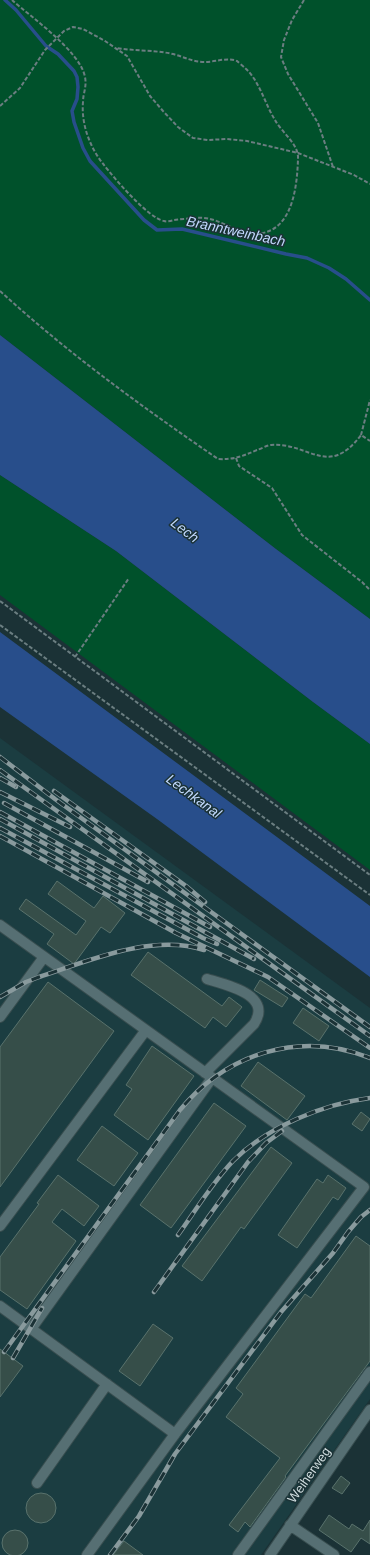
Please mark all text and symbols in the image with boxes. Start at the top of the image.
water label: Branntweinbach [185,213,287,249]
water label: Lech [168,514,202,546]
water label: Lechkanal [163,771,225,822]
street label: Weiherweg [284,1444,334,1506]

